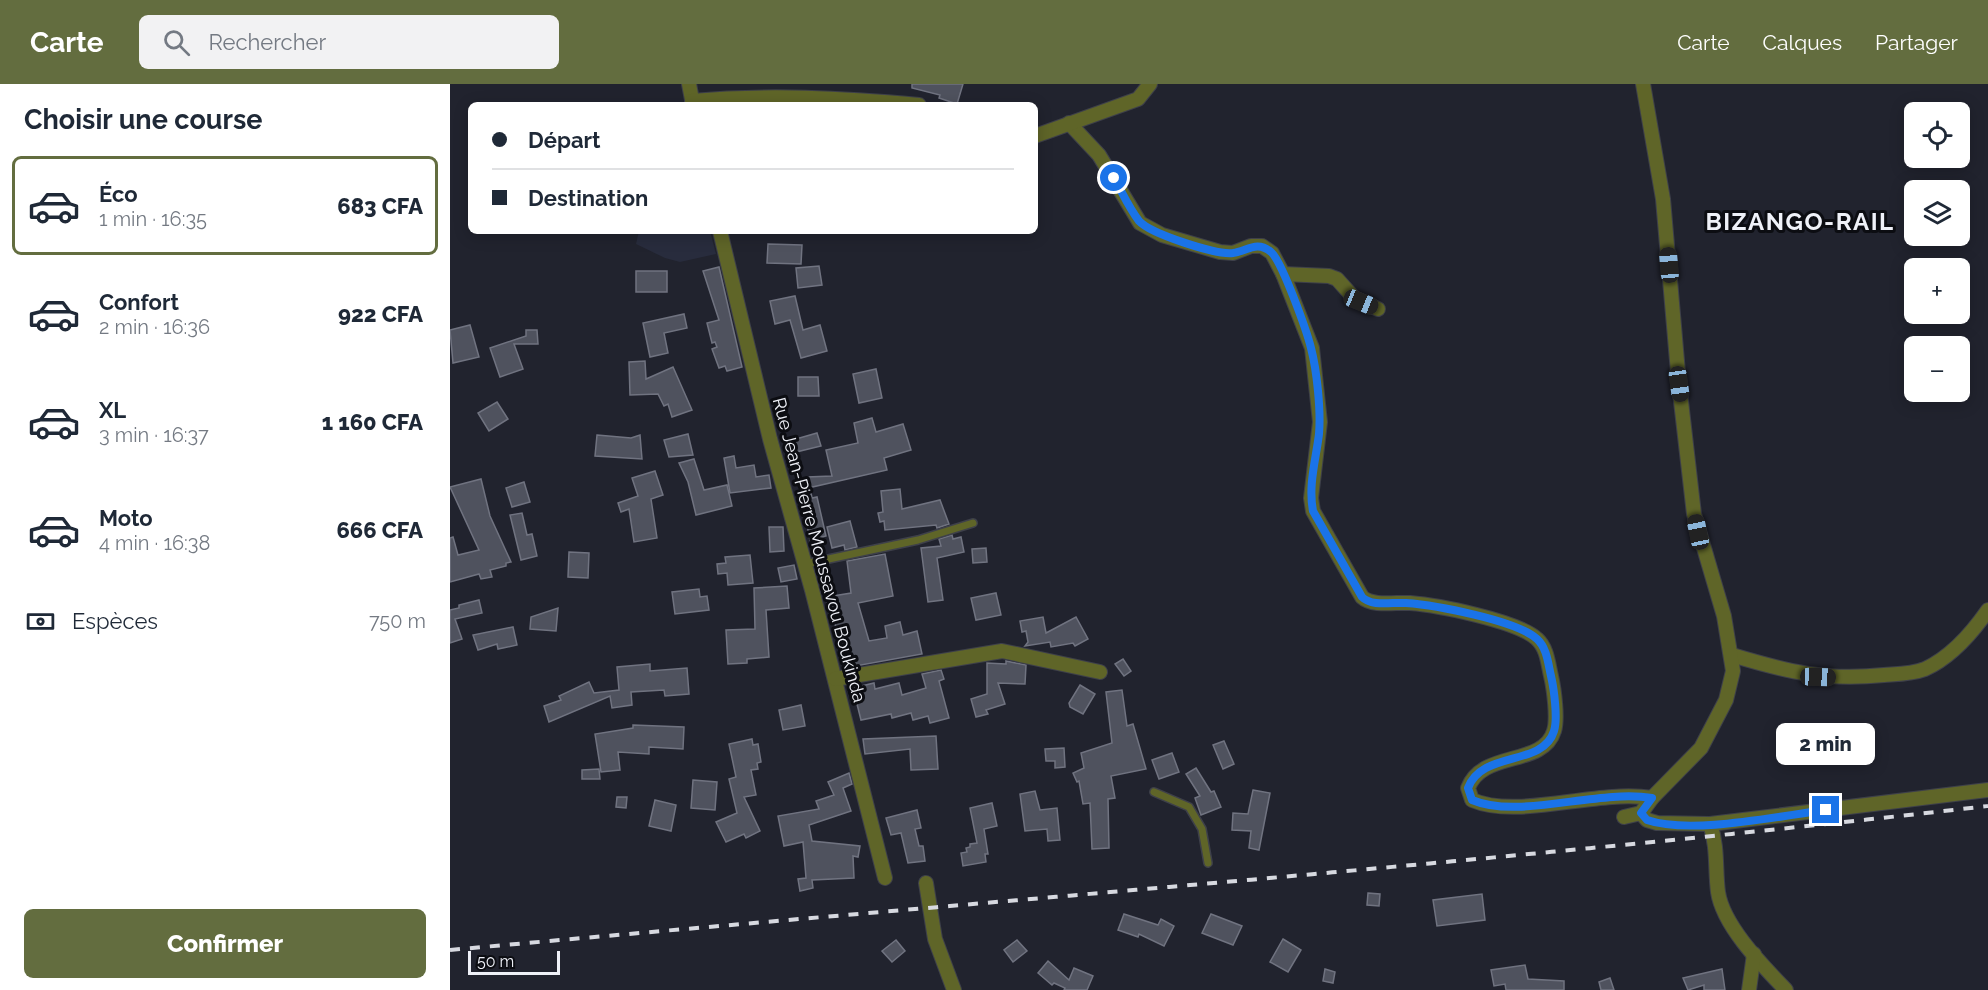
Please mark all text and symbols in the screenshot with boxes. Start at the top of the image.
search box [139,15,559,69]
text: Carte [30,26,103,59]
icon: search [160,26,193,59]
text: Rechercher [208,29,326,55]
text: Carte [1677,30,1730,55]
text: Calques [1763,30,1842,55]
text: Partager [1875,30,1958,55]
map controls [1904,102,1970,402]
button: locate [1904,102,1970,168]
text: Choisir une course [24,104,262,135]
text: Départ [528,127,600,153]
route start [1100,164,1127,191]
icon: car [27,179,81,233]
button: layers [1904,180,1970,246]
text: Éco [99,181,138,207]
text: Destination [528,185,648,211]
text: 683 CFA [337,193,423,219]
text: 1 min · 16:35 [99,207,207,231]
district label: BIZANGO-RAIL [1705,207,1895,236]
car [1658,246,1680,284]
button: + [1904,258,1970,324]
icon: car [27,287,81,341]
car [1341,287,1381,317]
text: Confort [99,289,179,315]
text: 922 CFA [338,301,423,327]
text: 2 min · 16:36 [99,315,210,339]
button: − [1904,336,1970,402]
car [1668,365,1690,403]
icon: car [27,395,81,449]
street label: Rue Jean-Pierre Moussavou Boukinda [769,395,870,705]
text: XL [99,397,126,423]
text: 1 160 CFA [322,409,423,435]
text: 3 min · 16:37 [99,423,209,447]
icon: car [27,503,81,557]
text: Moto [99,505,153,531]
car [1685,513,1711,551]
text: 666 CFA [336,517,423,543]
text: 4 min · 16:38 [99,531,210,555]
icon: cash [24,605,57,638]
text: Espèces [72,608,158,634]
text: 750 m [369,609,426,633]
car [1800,667,1836,687]
callout: 2 min [1776,723,1876,765]
text: 2 min [1799,732,1852,756]
route end [1812,796,1839,823]
button: Confirmer [24,909,426,978]
scale bar [468,948,560,976]
text: 50 m [477,952,514,971]

